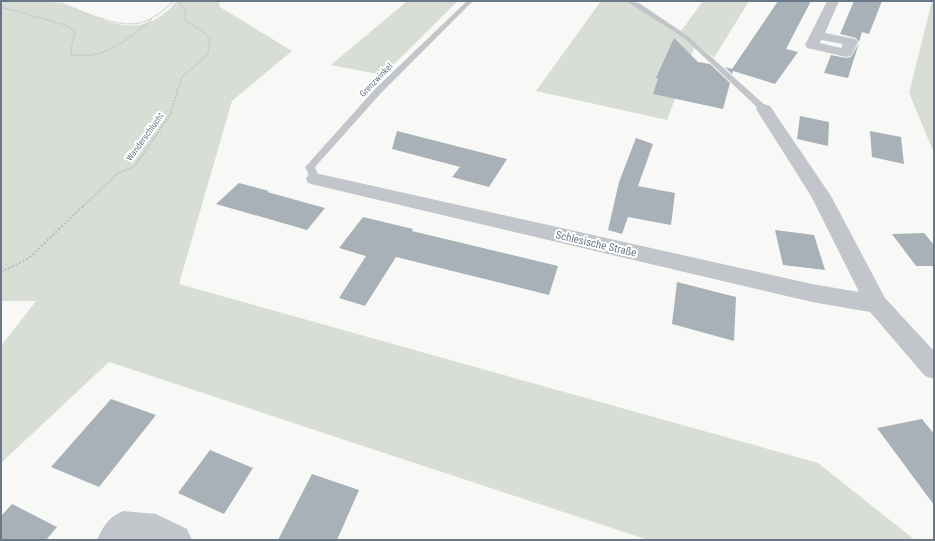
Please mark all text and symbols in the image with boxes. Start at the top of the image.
street label: Grenzwinkel [357,61,395,99]
street label: Wanderschlucht [124,111,166,163]
street label: Schlesische Straße [554,228,638,260]

